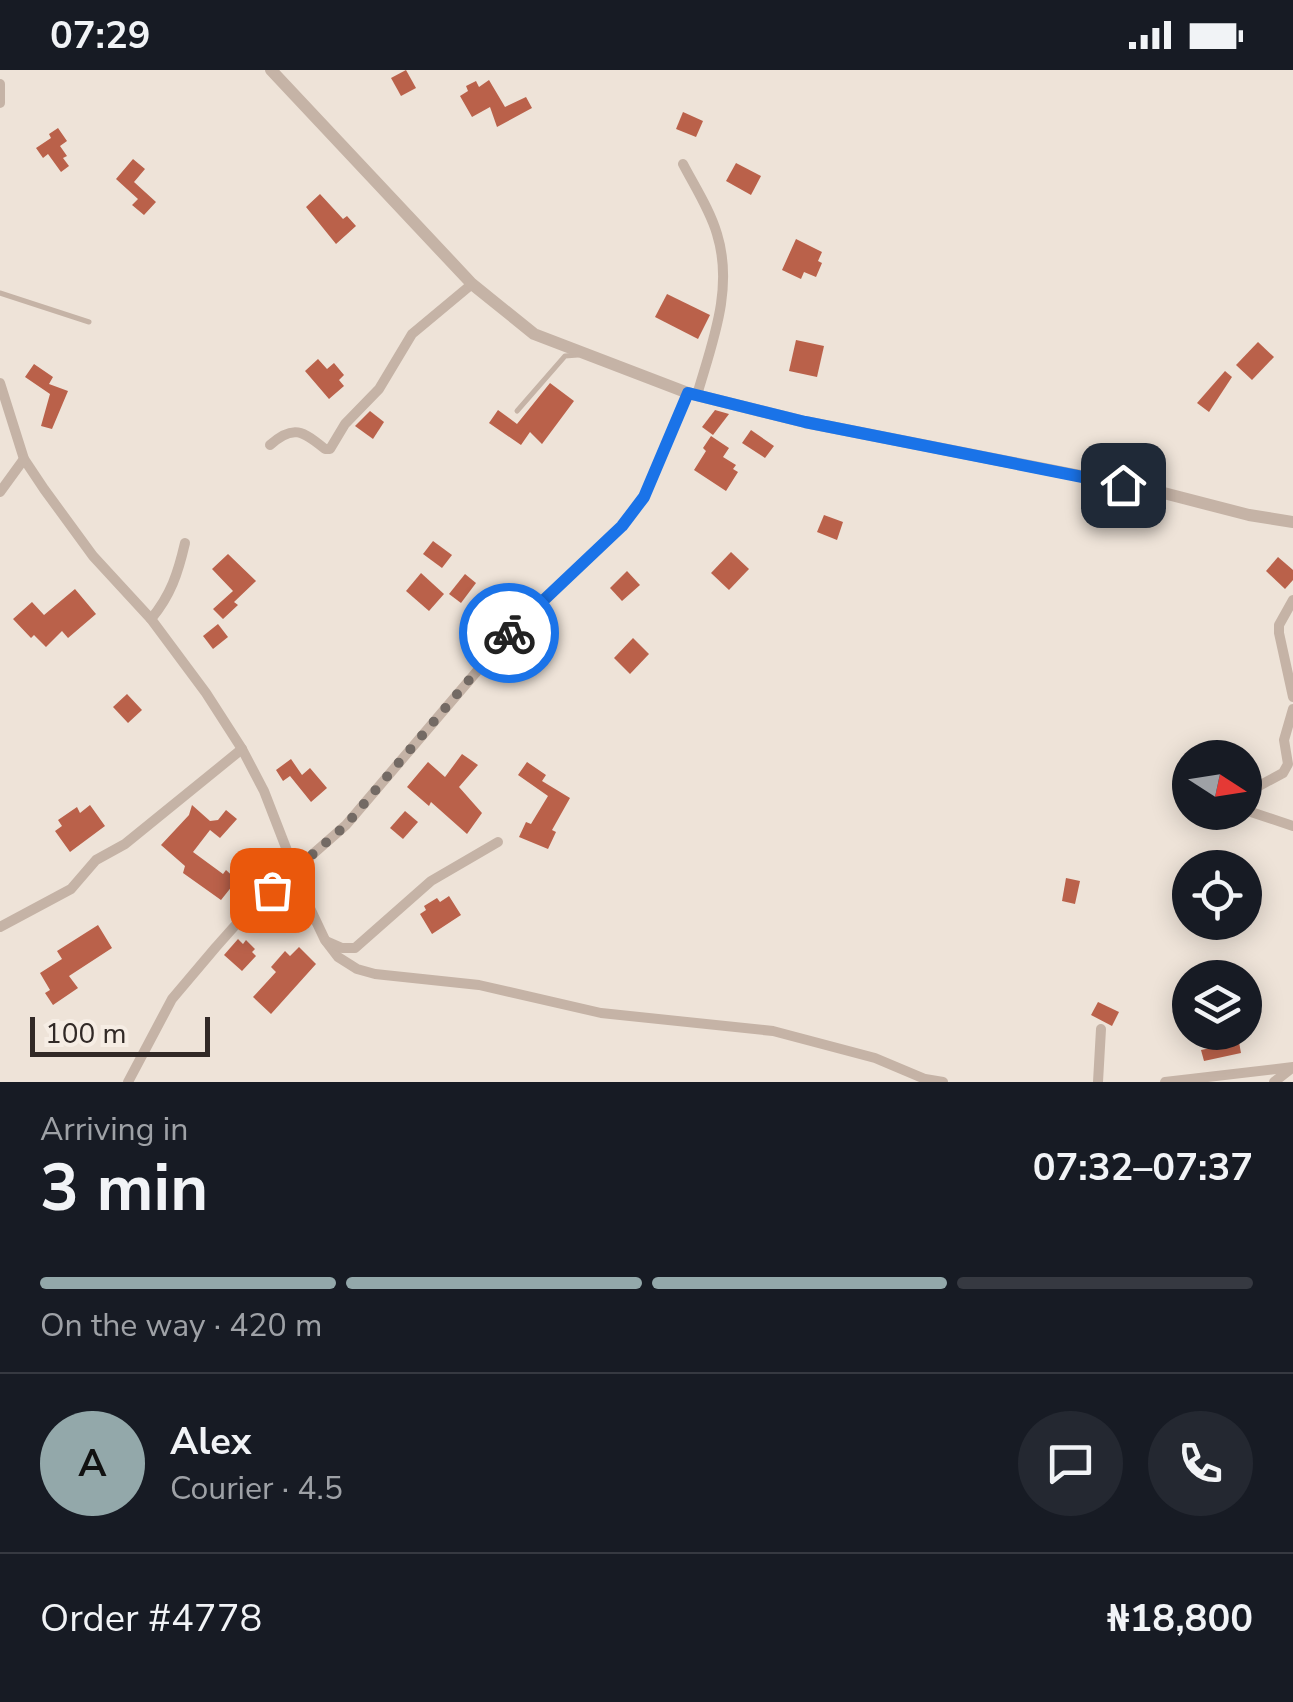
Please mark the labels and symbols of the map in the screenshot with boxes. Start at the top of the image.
pin [1081,443,1166,528]
courier [459,583,559,683]
north arrow [1172,740,1262,830]
pin [230,848,315,933]
scale bar [30,1012,210,1056]

